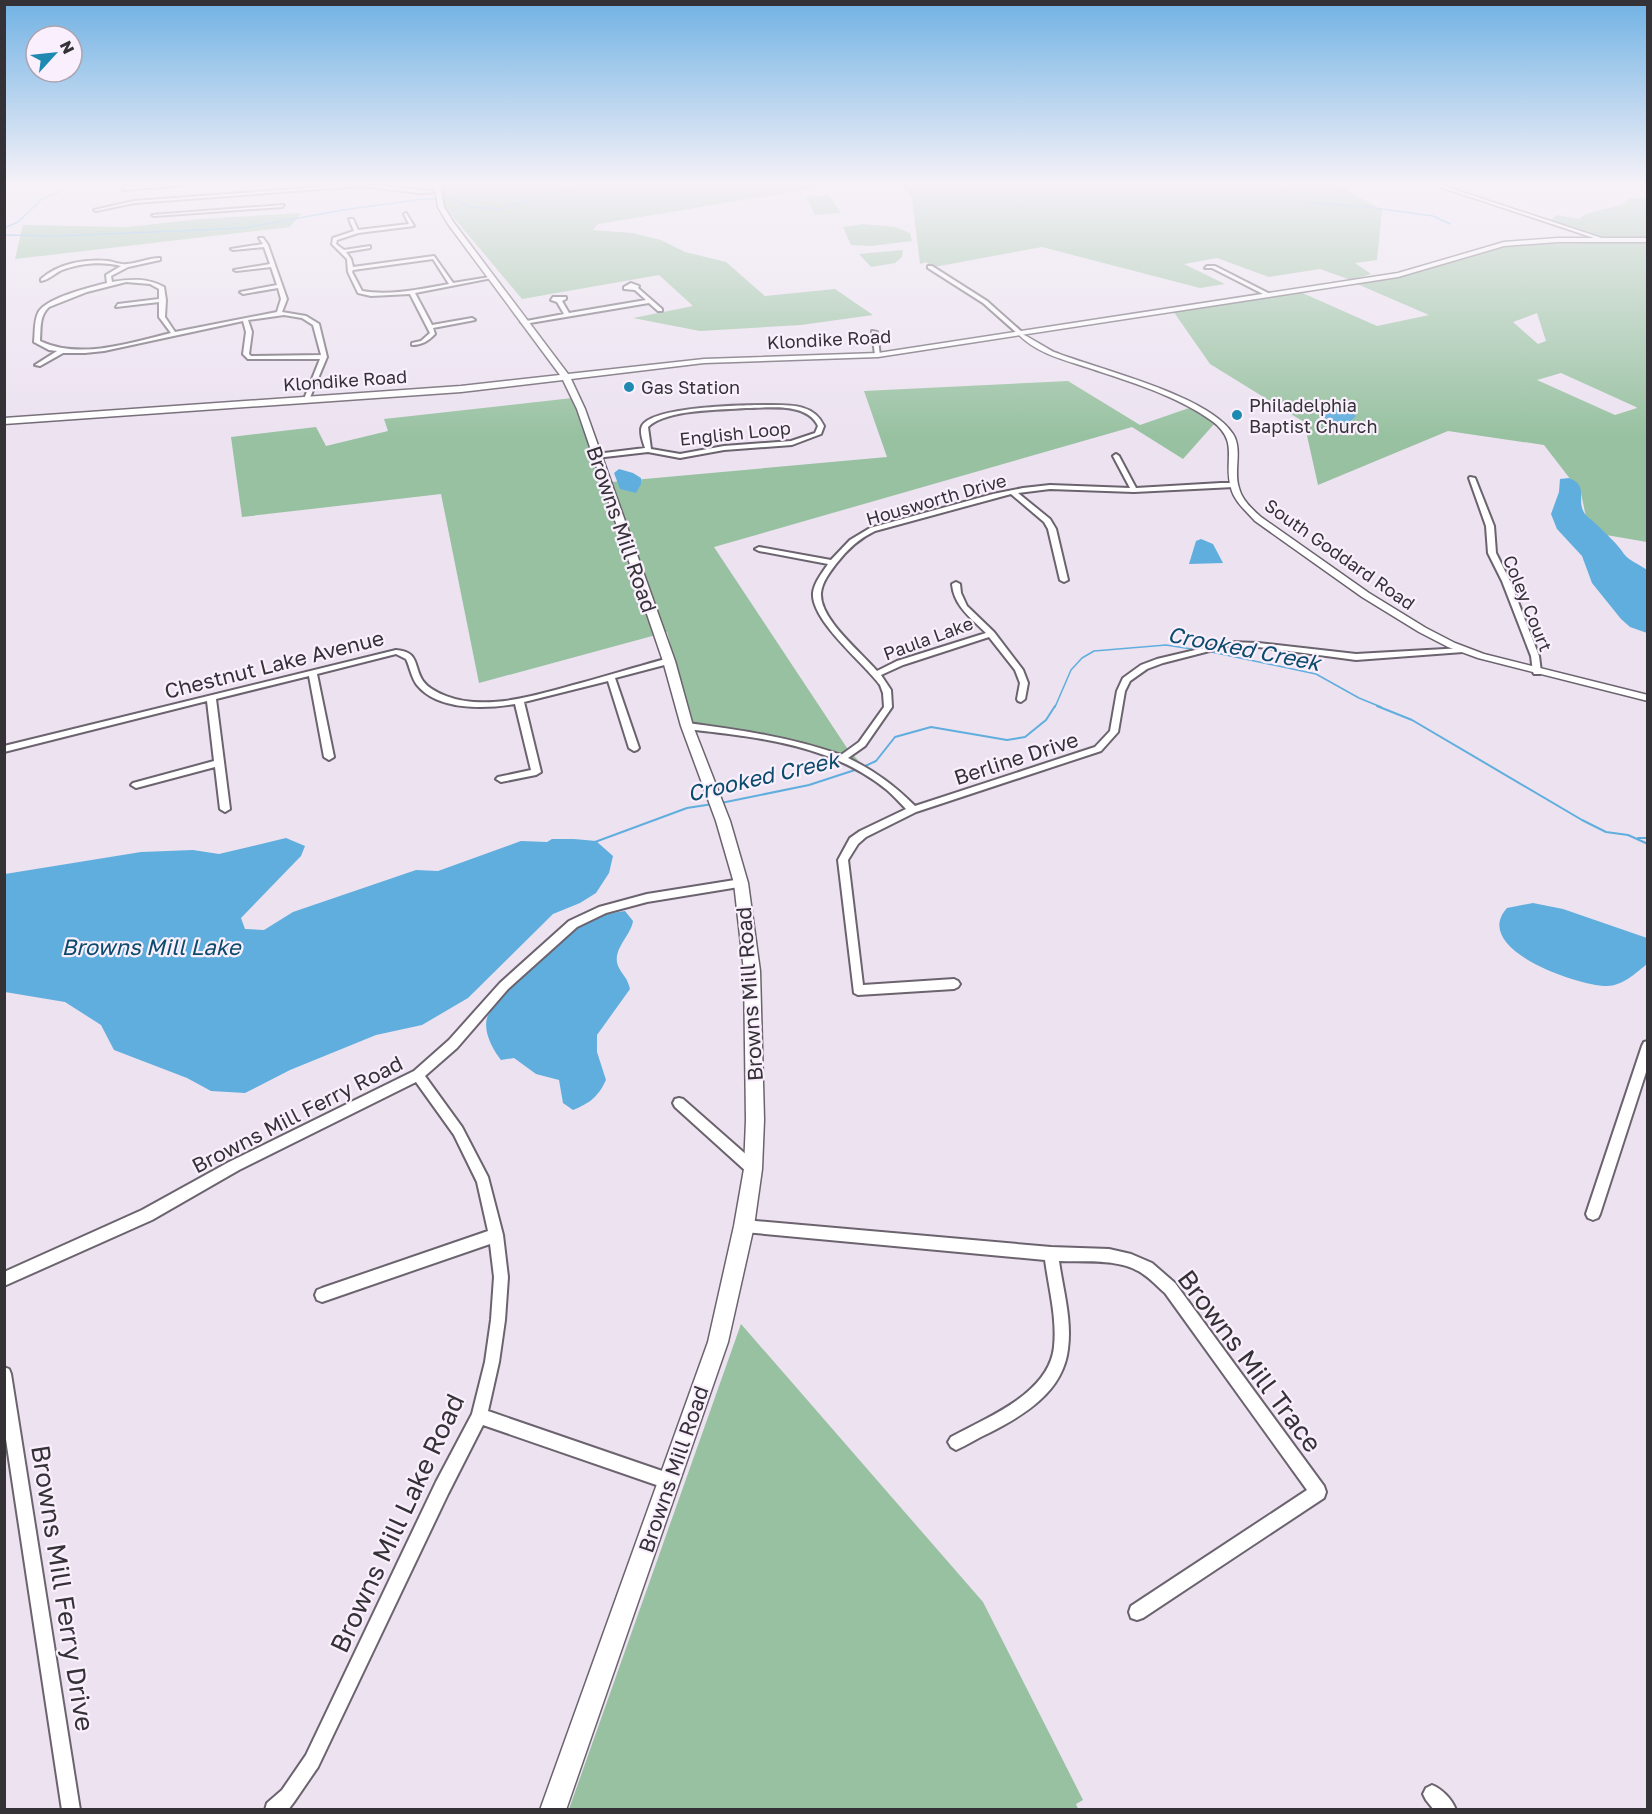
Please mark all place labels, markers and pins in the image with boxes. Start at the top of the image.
place label: Gas Station [641,376,740,398]
marker: Gas Station [622,380,636,394]
place label: Philadelphia Baptist Church [1249,394,1377,437]
marker: Philadelphia Baptist Church [1230,408,1244,422]

